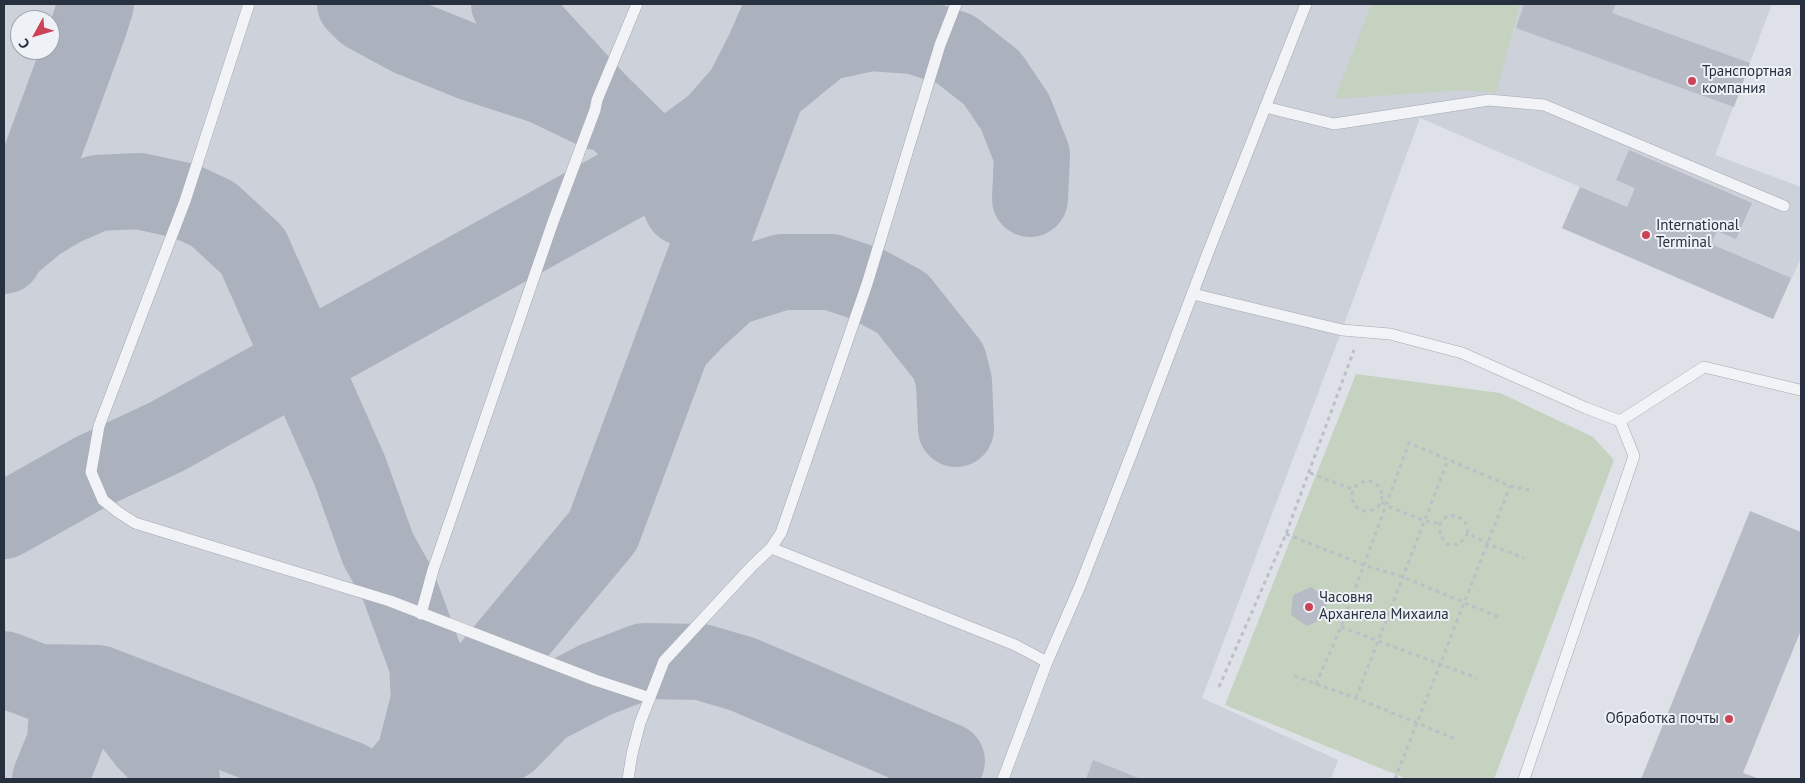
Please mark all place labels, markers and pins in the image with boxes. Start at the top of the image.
place label: Транспортная компания [1702,63,1792,98]
marker: Транспортная компания [1686,75,1698,87]
place label: International Terminal [1656,217,1739,252]
marker: International Terminal [1640,229,1652,241]
place label: Часовня Архангела Михаила [1319,589,1449,624]
marker: Часовня Архангела Михаила [1303,601,1315,613]
place label: Обработка почты [1605,710,1719,728]
marker: Обработка почты [1723,713,1735,725]

